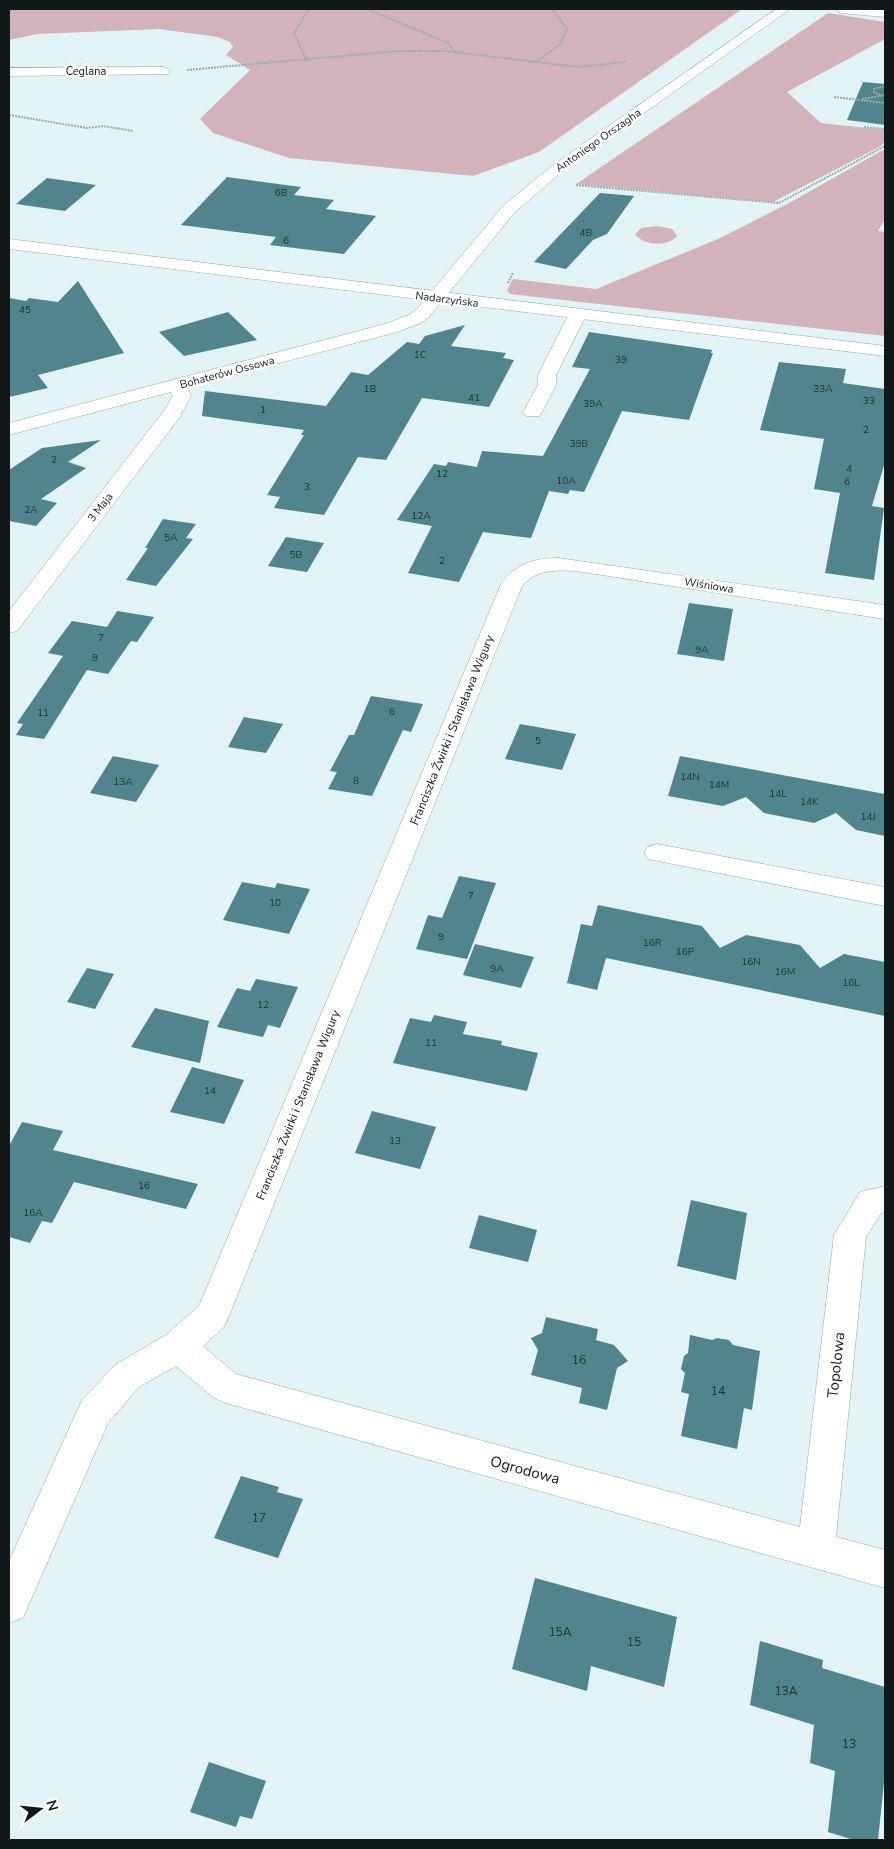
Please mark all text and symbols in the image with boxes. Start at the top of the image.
street label: Ceglana [66,64,106,79]
street label: Antoniego Orszagha [553,105,644,176]
house number: 6B [275,186,288,200]
house number: 4B [580,226,593,240]
house number: 6 [283,234,289,248]
street label: Nadarzyńska [414,288,480,311]
house number: 45 [19,303,31,317]
house number: 1C [414,348,427,362]
street label: Bohaterów Ossowa [178,353,276,392]
house number: 39 [615,353,627,367]
house number: 1B [364,382,377,396]
house number: 33A [813,382,833,396]
house number: 41 [468,391,480,405]
house number: 33 [863,394,875,408]
house number: 39A [583,397,603,411]
house number: 1 [260,403,266,417]
house number: 2 [863,423,869,437]
house number: 39B [570,437,589,451]
house number: 2 [51,453,57,467]
house number: 4 [846,462,852,476]
house number: 12 [436,467,448,481]
house number: 10A [556,474,576,488]
house number: 6 [844,475,850,489]
house number: 3 [304,480,310,494]
street label: 3 Maja [84,490,117,525]
house number: 2A [24,503,38,517]
house number: 12A [411,509,431,523]
house number: 5A [164,531,178,545]
house number: 5B [290,548,303,562]
house number: 2 [439,554,445,568]
street label: Wiśniowa [683,574,735,597]
house number: 7 [98,631,104,645]
street label: Franciszka Żwirki i Stanisława Wigury [406,632,498,827]
house number: 9A [695,643,709,657]
house number: 9 [92,651,98,665]
house number: 6 [389,705,395,719]
house number: 11 [37,706,49,720]
house number: 5 [535,734,541,748]
house number: 14N [680,770,700,784]
house number: 8 [353,774,359,788]
house number: 13A [113,775,133,789]
house number: 14M [709,778,729,792]
house number: 14L [769,787,787,801]
house number: 14K [800,795,819,809]
house number: 14J [860,810,876,824]
house number: 7 [468,889,474,903]
house number: 10 [269,896,281,910]
house number: 9 [438,930,444,944]
house number: 16R [643,936,662,950]
house number: 16P [676,945,695,959]
house number: 16N [741,955,761,969]
house number: 9A [490,962,504,976]
house number: 16M [775,965,795,979]
house number: 16L [842,976,860,990]
house number: 12 [257,998,269,1012]
street label: Franciszka Żwirki i Stanisława Wigury [252,1007,344,1202]
house number: 11 [425,1036,437,1050]
house number: 14 [204,1084,216,1098]
house number: 13 [389,1134,401,1148]
house number: 16 [138,1179,150,1193]
house number: 16A [23,1206,43,1220]
street label: Topolowa [823,1331,849,1399]
house number: 16 [572,1352,586,1368]
house number: 14 [711,1383,725,1399]
street label: Ogrodowa [488,1451,562,1489]
house number: 17 [252,1510,266,1526]
house number: 15A [548,1624,572,1640]
house number: 15 [627,1634,641,1650]
house number: 13A [774,1683,798,1699]
house number: 13 [842,1736,856,1752]
north arrow [15,1784,65,1834]
text: N [41,1798,63,1813]

